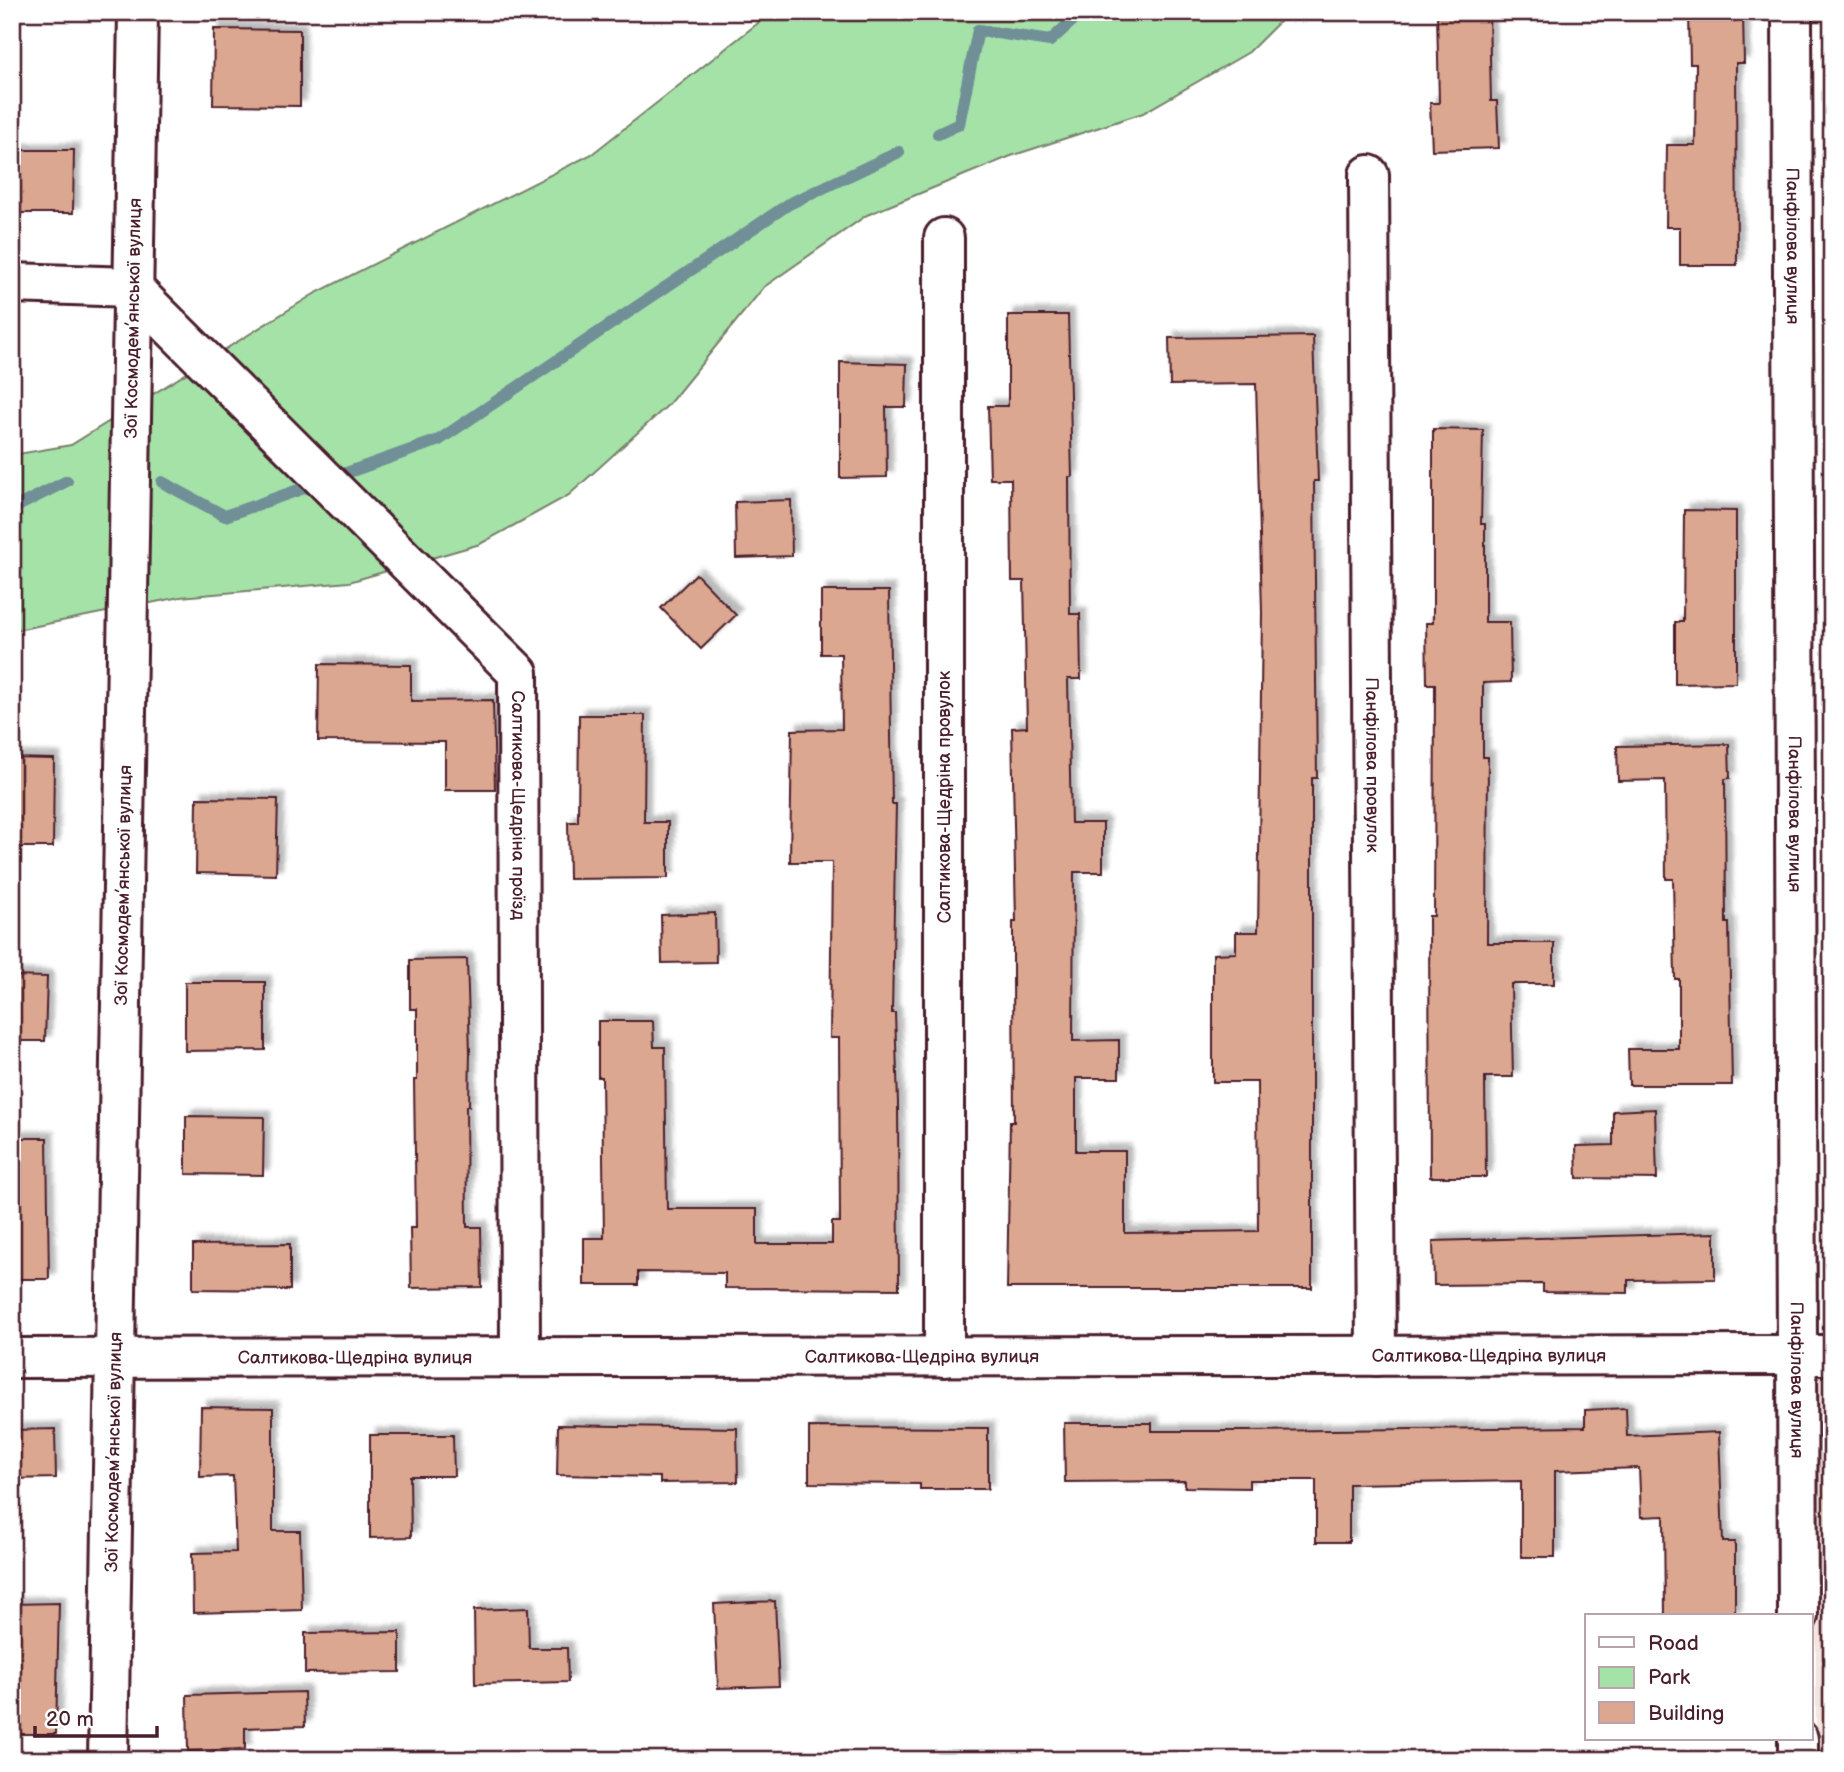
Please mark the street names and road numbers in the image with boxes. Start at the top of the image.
street label: Панфілова вулиця [1782,167,1803,325]
street label: Зої Космодем’янської вулиця [121,198,146,439]
street label: Салтикова-Щедріна провулок [934,670,955,923]
street label: Панфілова провулок [1361,677,1383,853]
street label: Салтикова-Щедріна проїзд [507,691,529,920]
street label: Панфілова вулиця [1784,735,1805,893]
street label: Зої Космодем’янської вулиця [111,765,136,1006]
street label: Панфілова вулиця [1786,1301,1807,1459]
street label: Зої Космодем’янської вулиця [101,1332,126,1572]
street label: Салтикова-Щедріна вулиця [1372,1345,1606,1367]
street label: Салтикова-Щедріна вулиця [805,1346,1039,1368]
street label: Салтикова-Щедріна вулиця [238,1347,472,1369]

